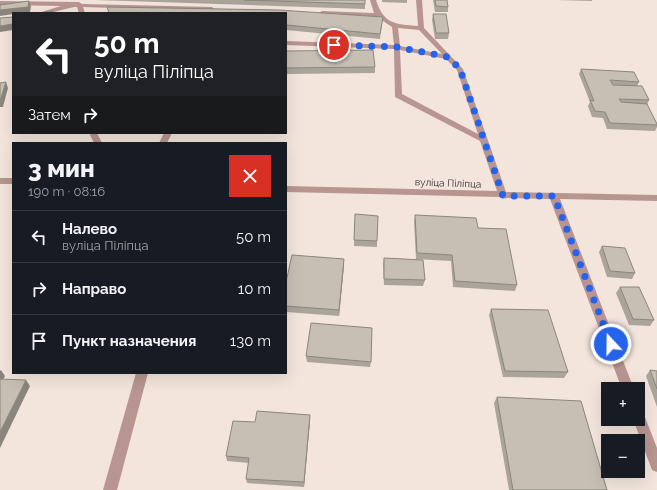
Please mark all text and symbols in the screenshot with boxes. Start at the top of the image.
text: 50 m [94,27,160,60]
icon: left [28,28,80,80]
pin [317,28,351,62]
icon: arrive [323,34,345,56]
text: вуліца Піліпца [94,61,214,82]
icon: right [79,104,101,126]
text: Затем [28,106,71,124]
text: 3 мин [28,154,95,183]
button: close [229,155,271,197]
street label: вуліца Піліпца [415,176,481,190]
text: 190 m · 08:16 [28,184,105,199]
text: Налево [62,220,117,238]
icon: left [28,226,50,248]
text: 50 m [236,228,271,246]
text: вуліца Піліпца [62,238,149,253]
icon: right [28,278,50,300]
text: Направо [62,280,126,298]
text: 10 m [238,280,271,298]
position arrow [590,323,632,365]
icon: arrive [28,330,50,352]
text: Пункт назначения [62,332,196,350]
text: 130 m [230,332,271,350]
map controls [601,382,645,478]
button: + [601,382,645,426]
button: − [601,434,645,478]

